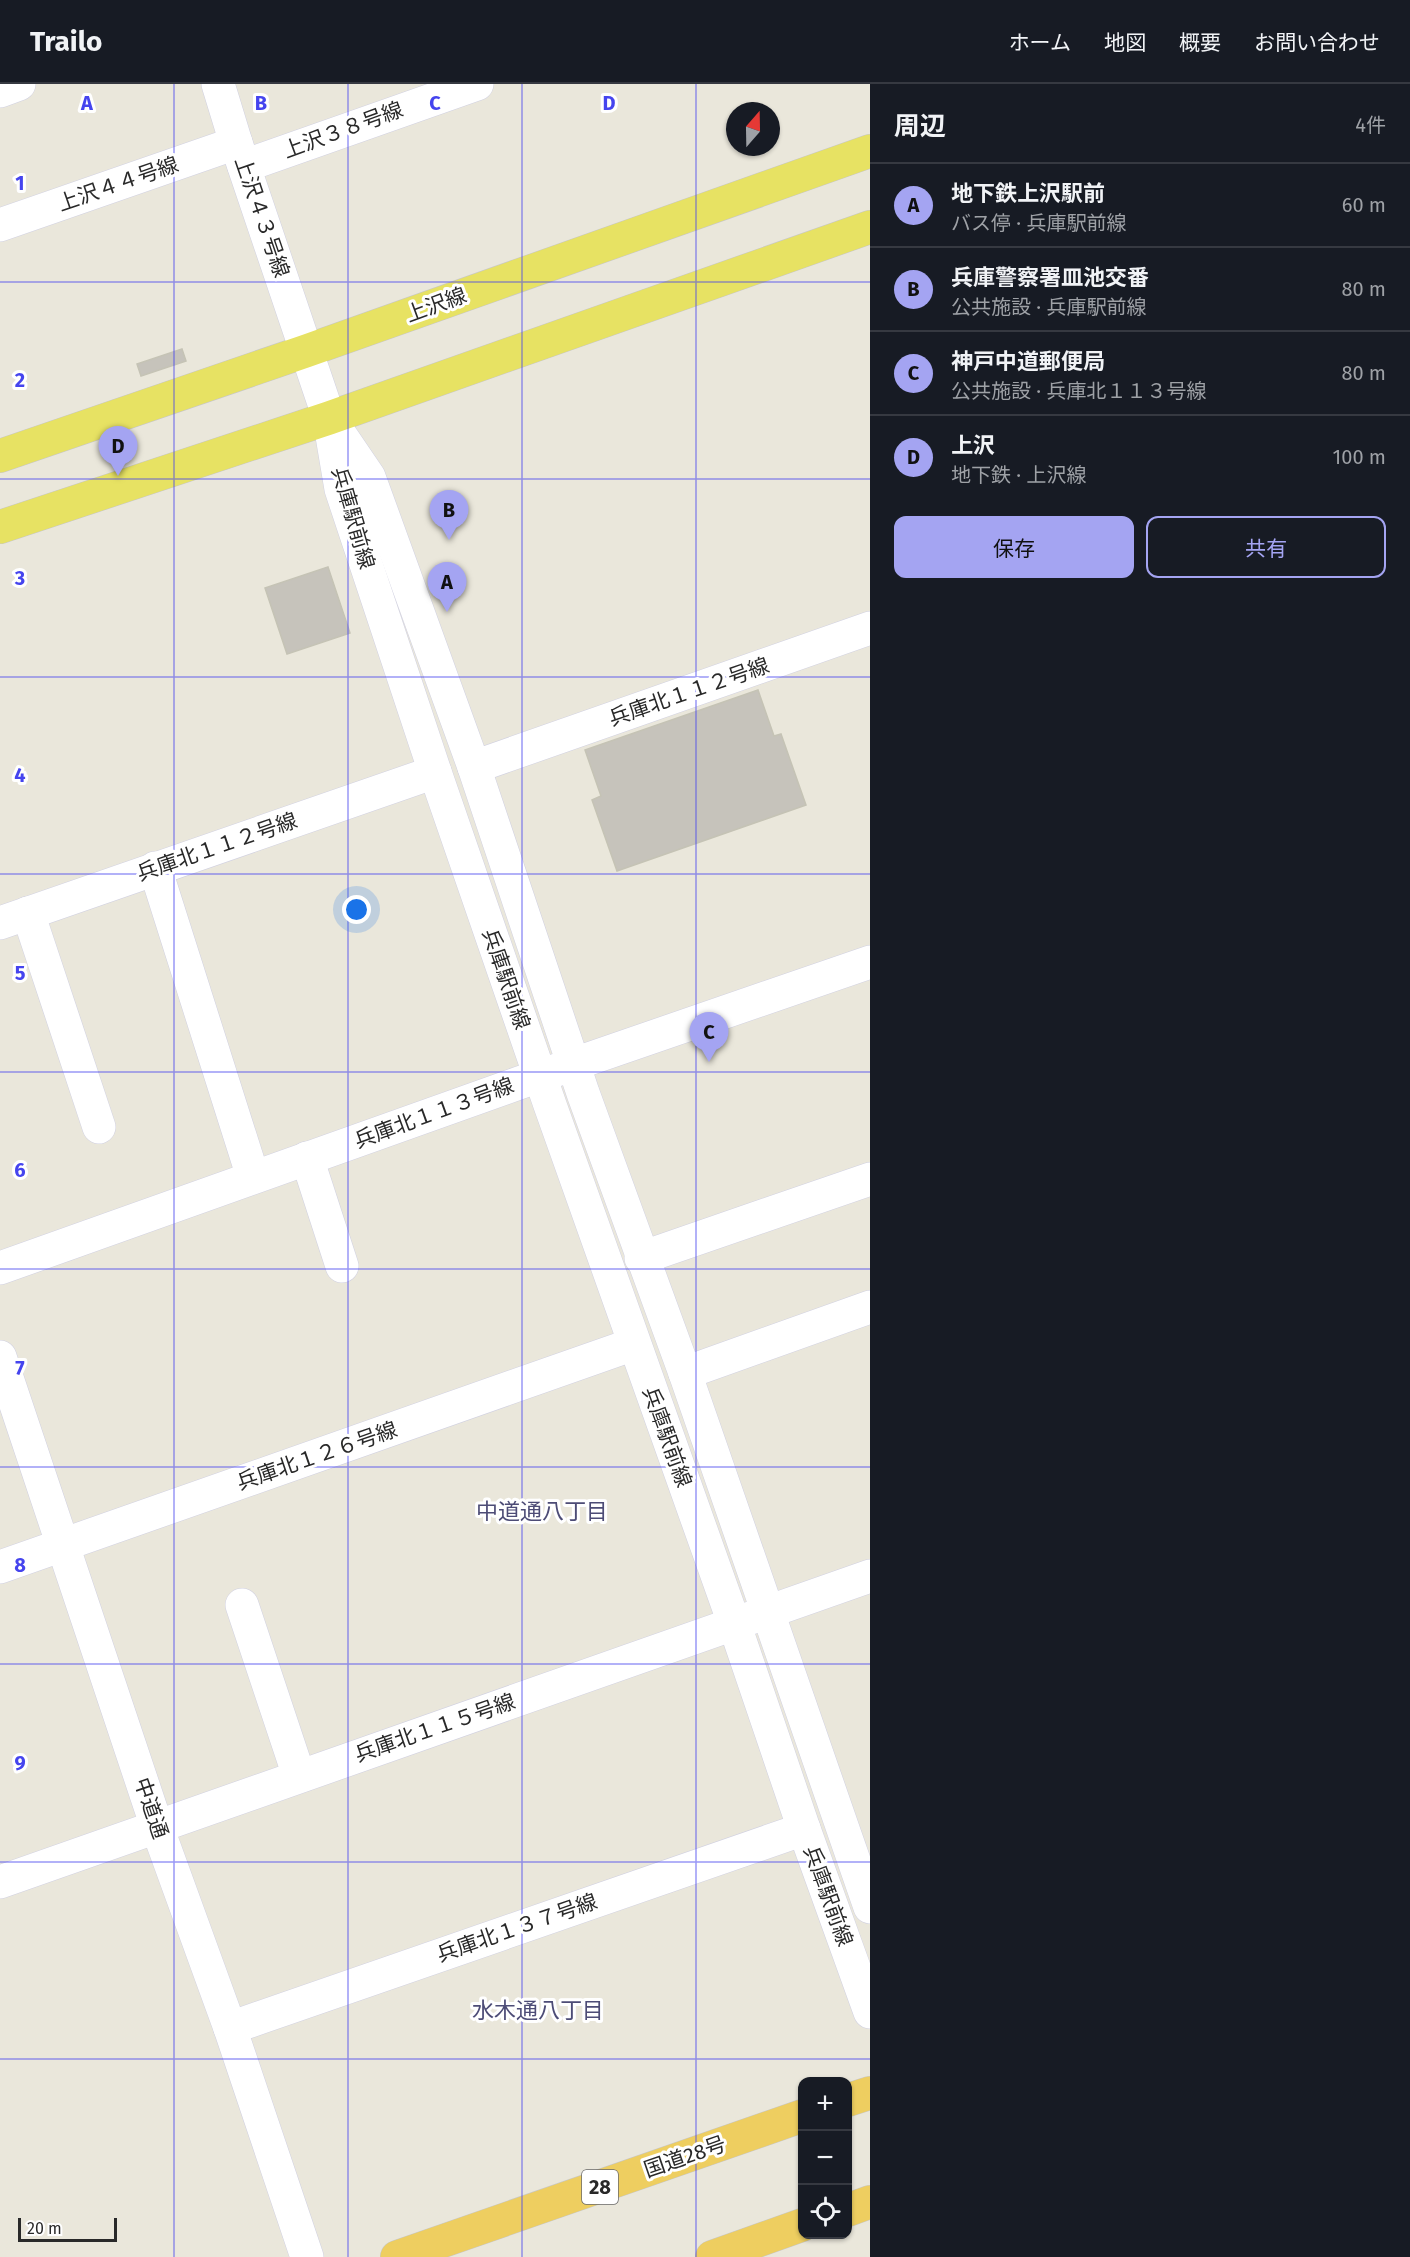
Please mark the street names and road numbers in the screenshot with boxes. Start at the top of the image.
street label: 上沢３８号線 [279,96,407,164]
street label: 上沢４４号線 [54,151,182,217]
street label: 上沢４３号線 [229,153,295,281]
street label: 上沢線 [402,282,470,328]
street label: 兵庫駅前線 [326,464,380,572]
street label: 兵庫北１１２号線 [605,652,773,732]
street label: 兵庫北１１２号線 [133,807,301,887]
street label: 兵庫駅前線 [477,925,535,1033]
street label: 兵庫北１１３号線 [351,1072,517,1154]
street label: 兵庫駅前線 [637,1383,697,1491]
street label: 兵庫北１２６号線 [233,1416,401,1496]
street label: 兵庫北１１５号線 [351,1688,519,1768]
street label: 中道通 [128,1774,174,1842]
street label: 兵庫駅前線 [798,1842,858,1950]
street label: 兵庫北１３７号線 [433,1888,601,1968]
street label: 国道28号 [641,2131,729,2183]
road number: 28 [582,2170,618,2204]

